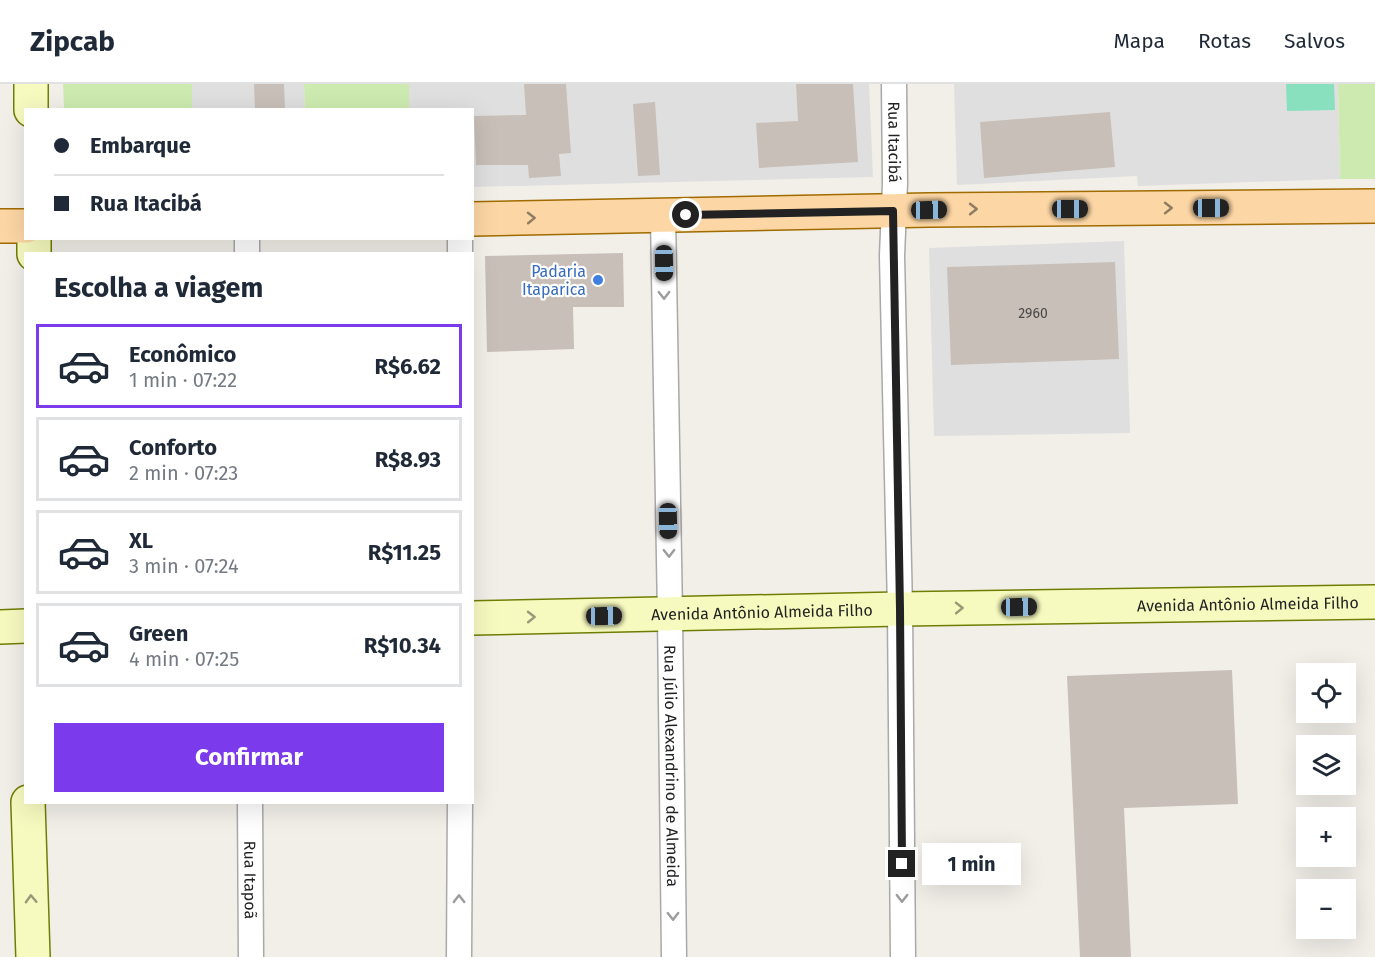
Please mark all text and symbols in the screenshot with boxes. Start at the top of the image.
text: Zipcab [30,25,115,58]
text: Mapa [1114,28,1165,54]
text: Rotas [1198,28,1251,54]
text: Salvos [1284,28,1345,54]
street label: Rua Itacibá [885,101,904,183]
text: Embarque [90,132,191,159]
text: Rua Itacibá [90,190,202,217]
car [1193,199,1229,217]
car [1052,200,1088,218]
route start [672,201,699,228]
car [911,201,947,219]
one-way arrow [1164,202,1173,214]
one-way arrow [969,203,978,216]
one-way arrow [526,212,535,224]
car [655,245,673,281]
place label: Padaria Itaparica [522,262,586,299]
text: Escolha a viagem [54,272,263,304]
marker: Padaria Itaparica [591,273,605,287]
one-way arrow [658,291,670,300]
house number: 2960 [1018,305,1048,322]
icon: car [57,339,111,393]
text: Econômico [129,341,236,368]
text: R$6.62 [375,353,441,380]
text: 1 min · 07:22 [129,368,237,392]
icon: car [57,432,111,486]
text: Conforto [129,434,217,461]
text: R$8.93 [375,446,441,473]
text: 2 min · 07:23 [129,461,238,485]
car [659,503,677,539]
icon: car [57,525,111,579]
text: XL [129,527,153,554]
text: R$11.25 [368,539,441,566]
one-way arrow [663,549,675,558]
text: 3 min · 07:24 [129,554,239,578]
street label: Avenida Antônio Almeida Filho [1137,593,1359,615]
car [1001,598,1037,616]
street label: Avenida Antônio Almeida Filho [651,600,873,624]
one-way arrow [954,602,963,614]
car [586,607,622,625]
one-way arrow [526,611,535,623]
icon: car [57,618,111,672]
text: Green [129,620,188,647]
text: R$10.34 [364,632,441,659]
street label: Rua Júlio Alexandrino de Almeida [661,645,683,887]
text: 4 min · 07:25 [129,647,239,671]
map controls [1296,663,1356,939]
button: locate [1296,663,1356,723]
button: Confirmar [54,723,444,792]
button: layers [1296,735,1356,795]
button: + [1296,807,1356,867]
street label: Rua Itapoã [241,841,260,919]
callout: 1 min [923,843,1022,885]
route end [888,850,915,877]
text: 1 min [947,852,996,876]
button: − [1296,879,1356,939]
one-way arrow [25,894,37,903]
one-way arrow [453,894,465,903]
one-way arrow [896,894,908,903]
one-way arrow [667,912,680,921]

